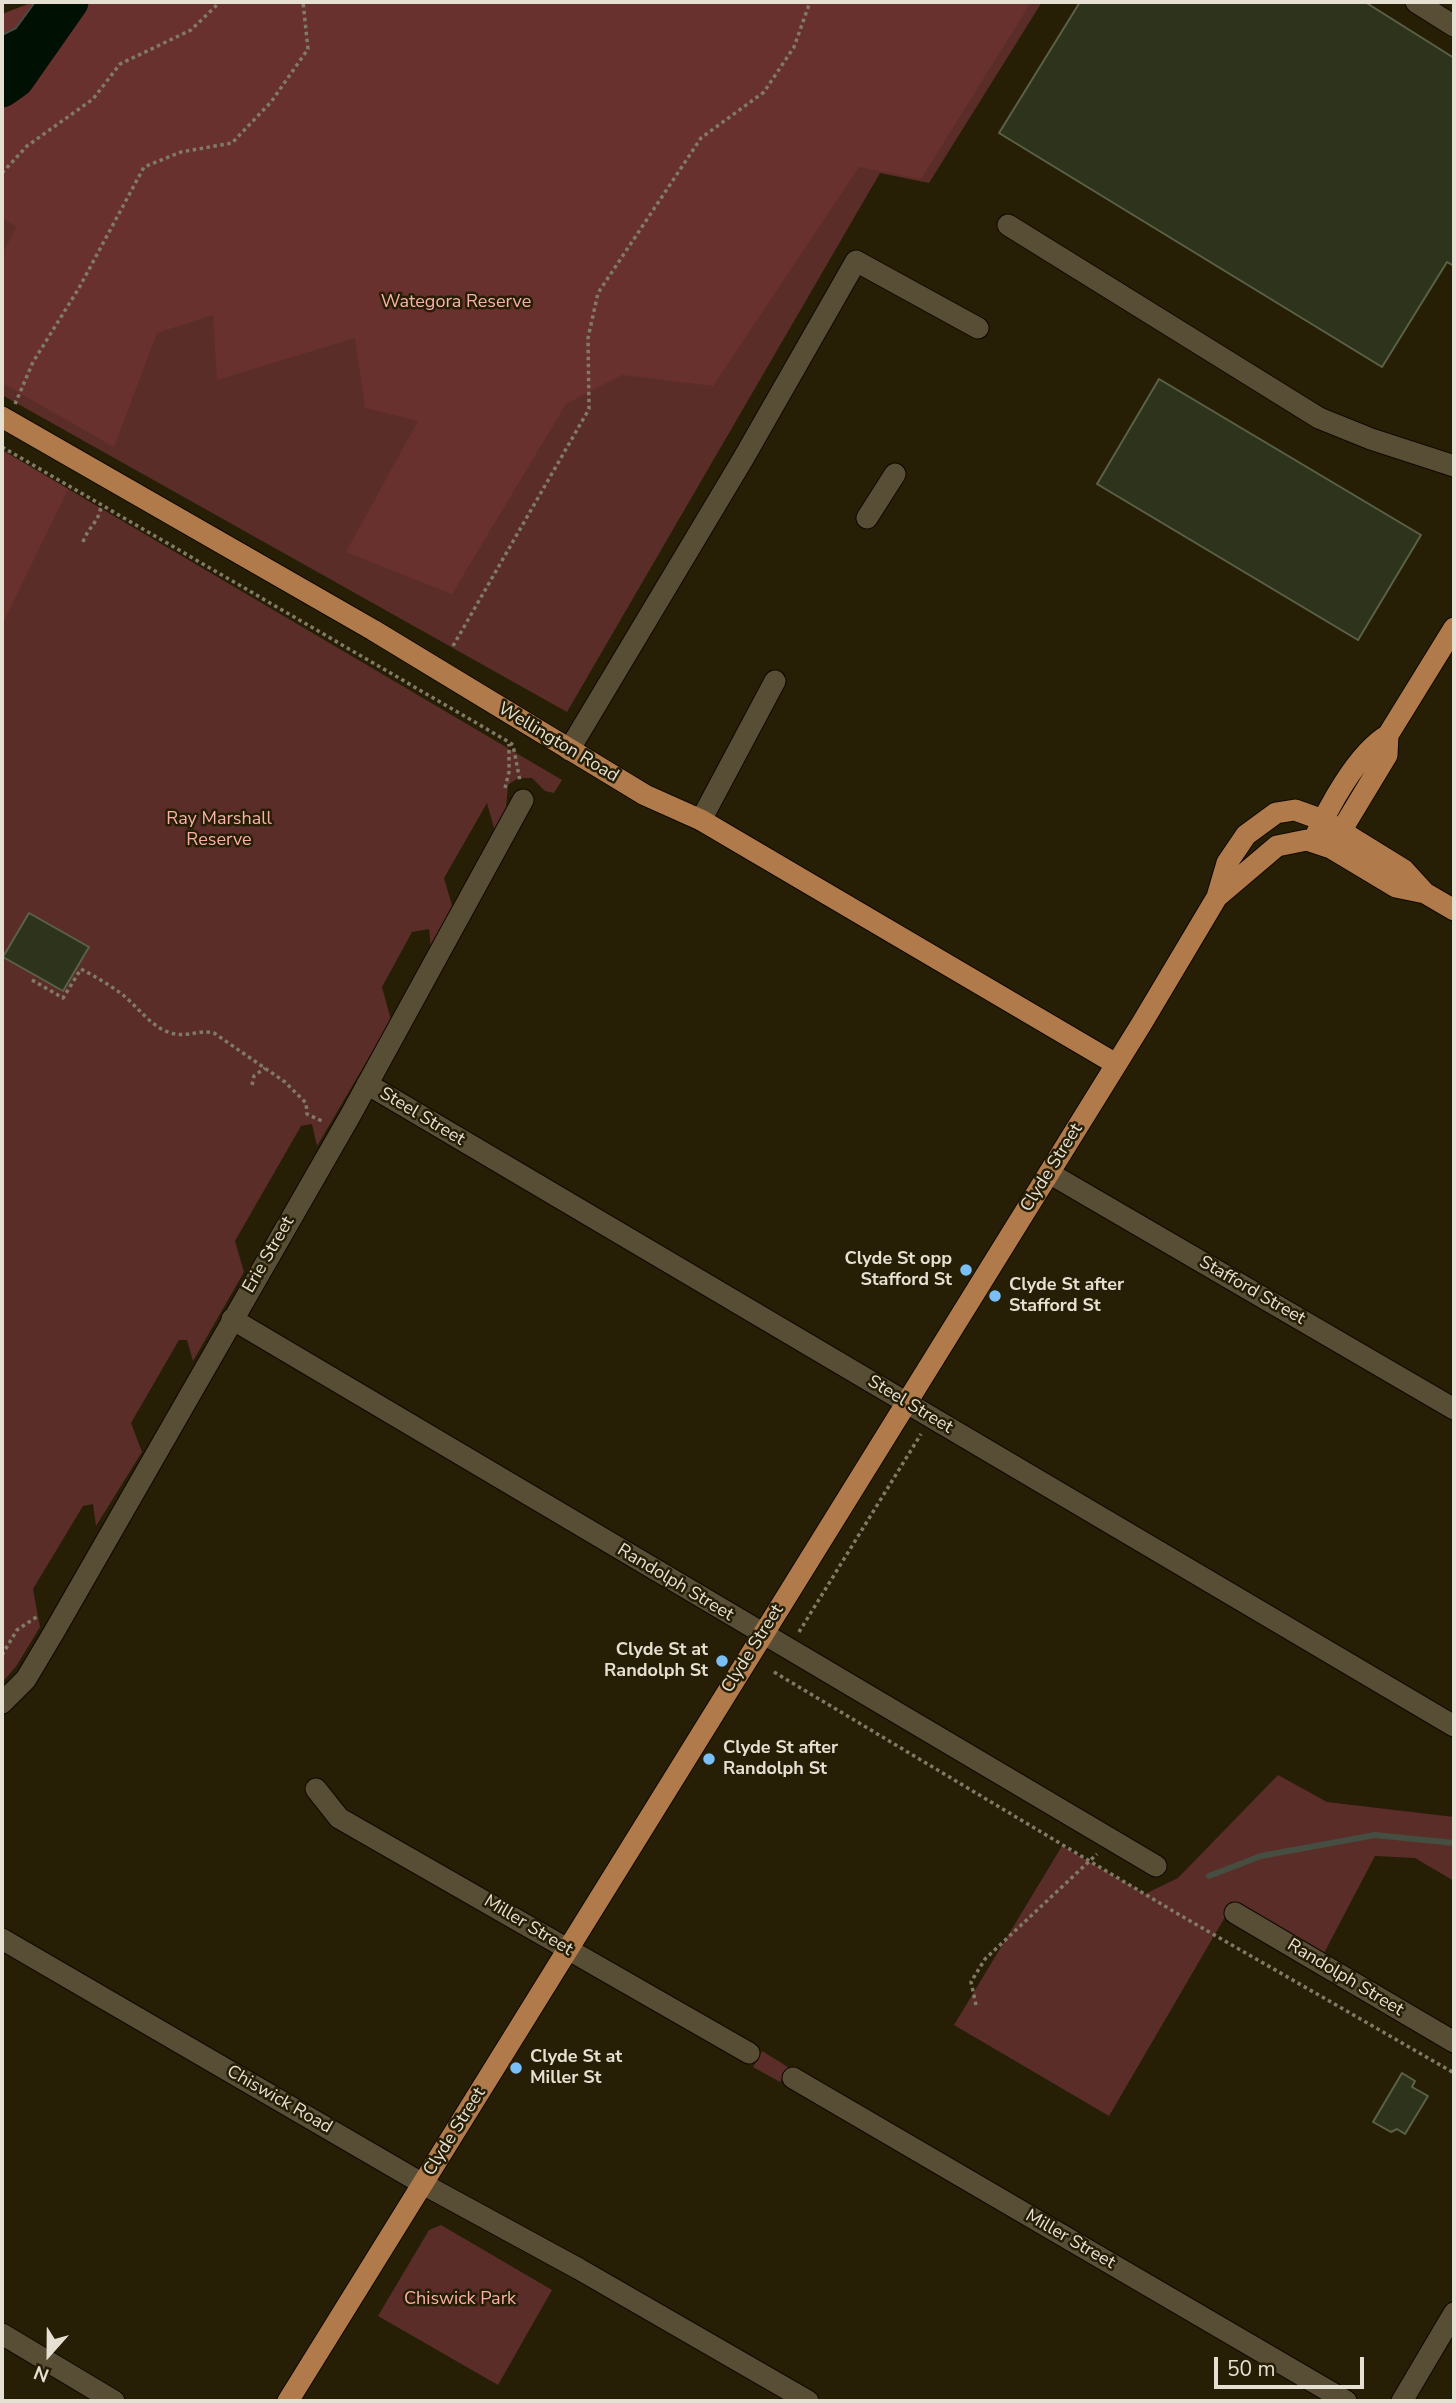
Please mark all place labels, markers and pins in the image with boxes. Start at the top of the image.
place label: Clyde St opp Stafford St [845,1249,952,1292]
marker: Clyde St opp Stafford St [958,1262,974,1278]
place label: Clyde St after Stafford St [1009,1275,1124,1318]
marker: Clyde St after Stafford St [987,1288,1003,1304]
place label: Clyde St at Randolph St [604,1640,708,1682]
marker: Clyde St at Randolph St [714,1653,730,1669]
place label: Clyde St after Randolph St [723,1738,838,1780]
marker: Clyde St after Randolph St [701,1751,717,1767]
place label: Clyde St at Miller St [530,2047,622,2090]
marker: Clyde St at Miller St [508,2060,524,2076]

